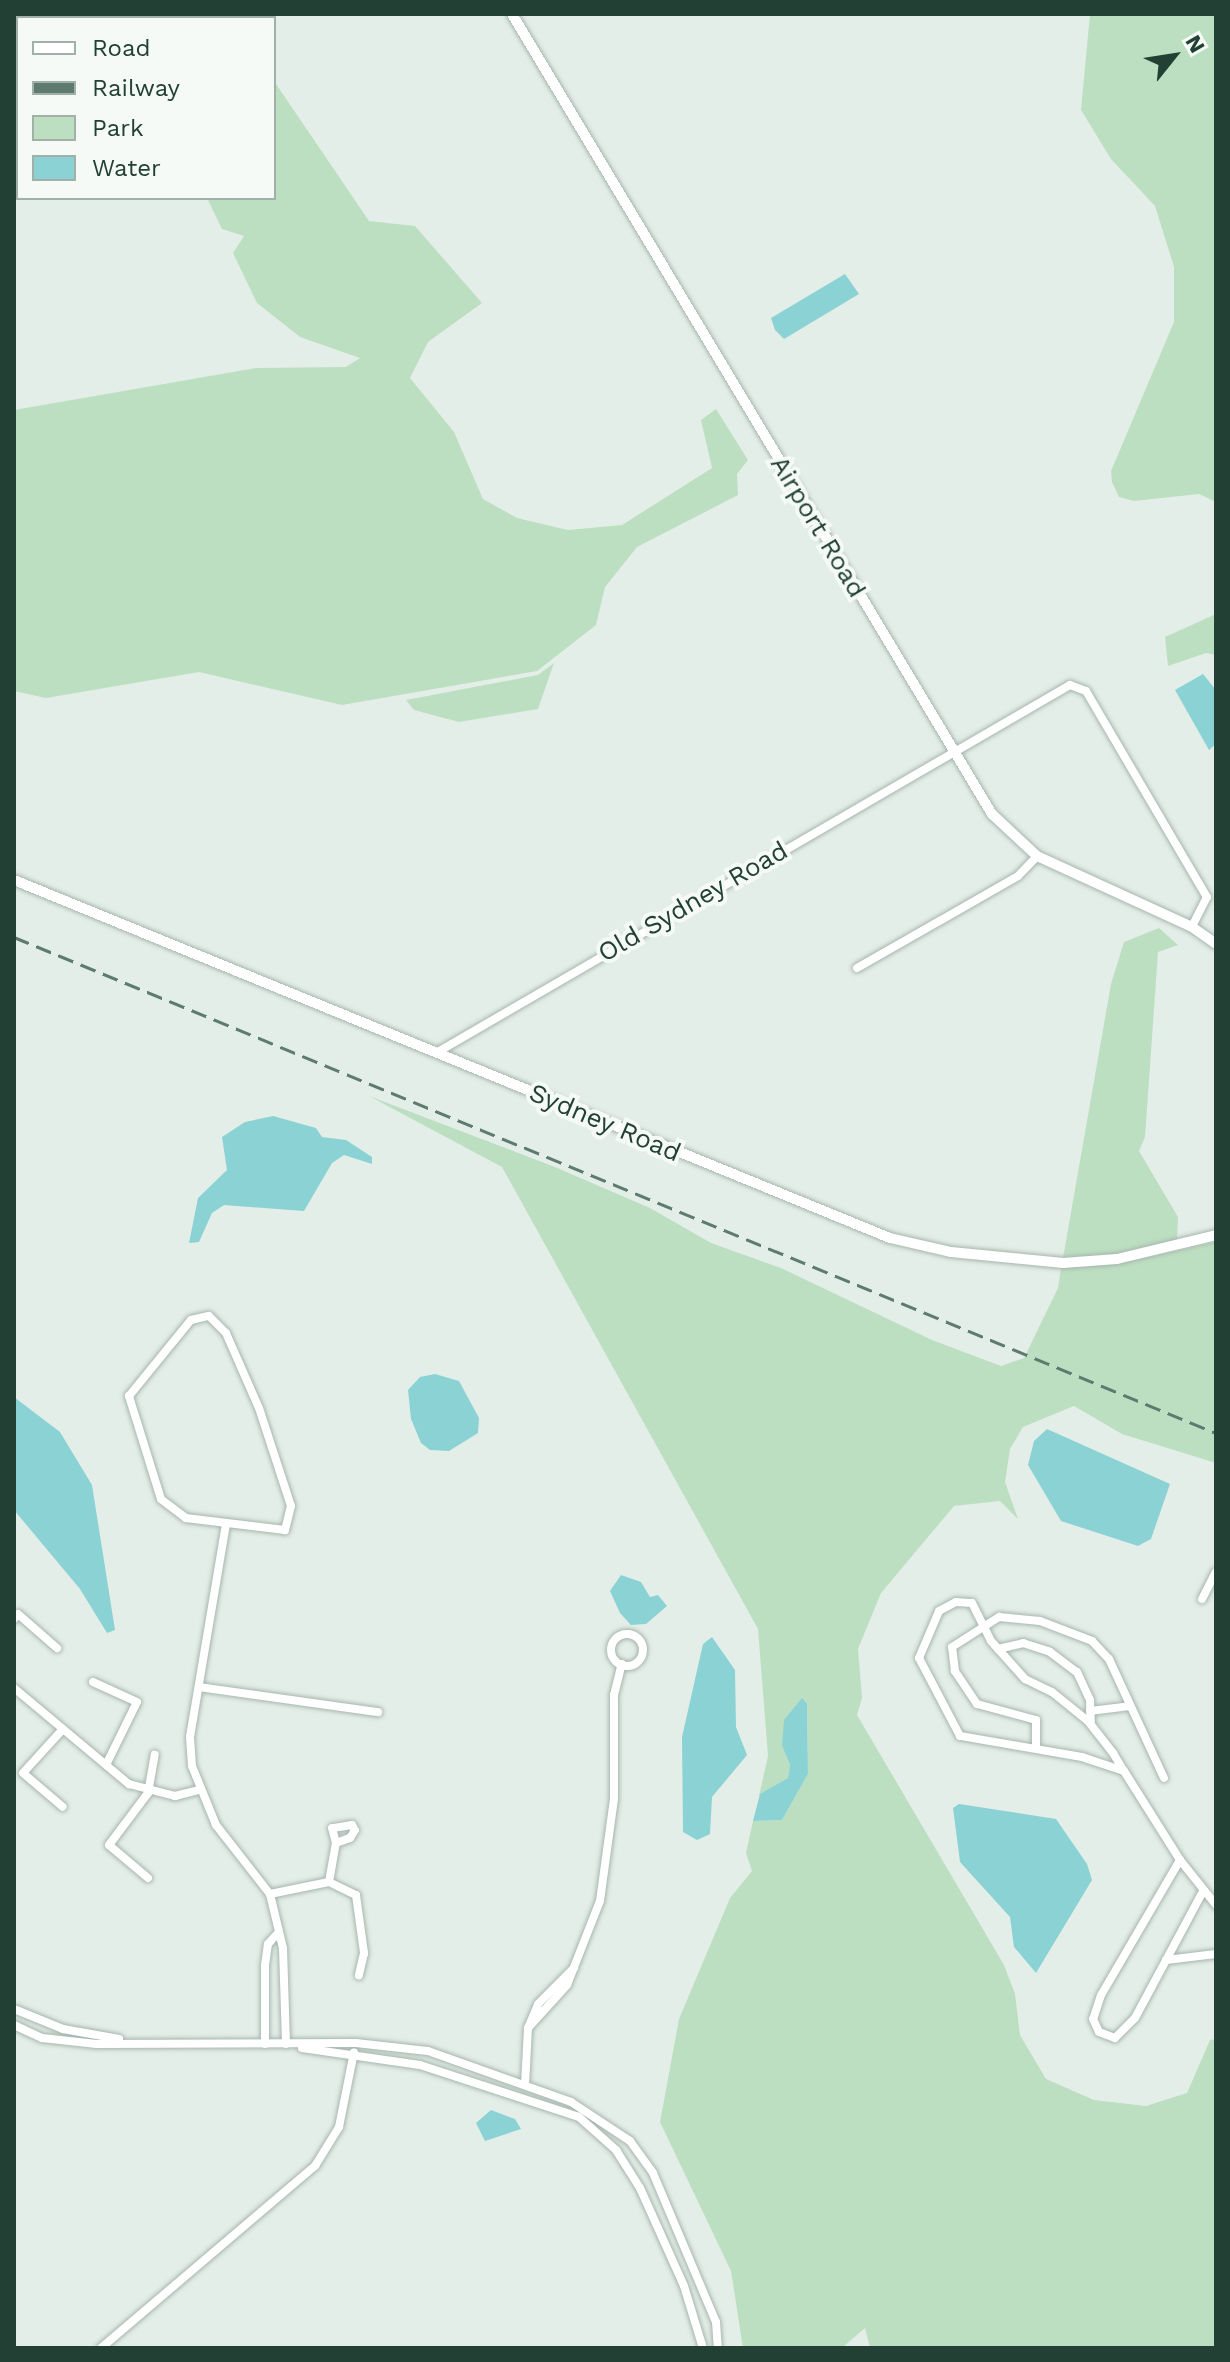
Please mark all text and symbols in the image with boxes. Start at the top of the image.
legend [16,16,276,200]
north arrow [1134,16,1214,96]
text: N [1180,30,1210,57]
text: Road [92,34,151,62]
text: Railway [92,74,180,102]
text: Park [92,114,144,142]
text: Water [92,154,161,182]
street label: Airport Road [764,451,872,603]
street label: Old Sydney Road [592,835,794,969]
street label: Sydney Road [524,1077,686,1169]

